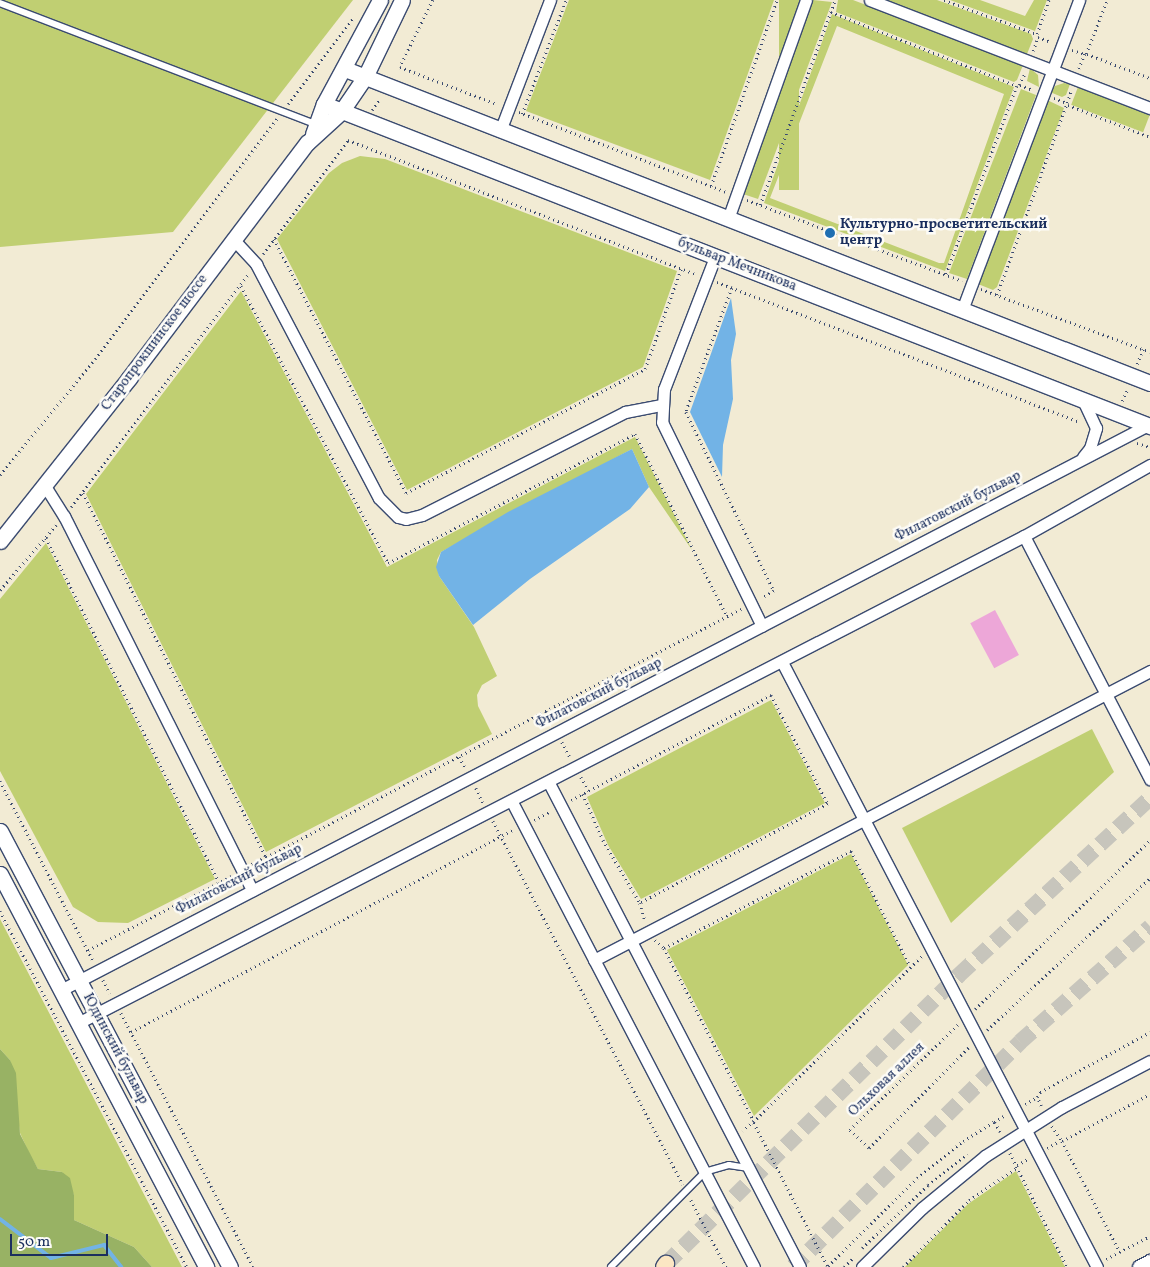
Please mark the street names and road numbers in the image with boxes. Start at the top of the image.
street label: бульвар Мечникова [675,235,799,295]
street label: Старопрокшинское шоссе [98,272,212,414]
street label: Филатовский бульвар [892,468,1024,546]
street label: Филатовский бульвар [533,655,665,733]
street label: Филатовский бульвар [173,841,305,919]
street label: Юдинский бульвар [79,991,151,1107]
street label: Ольховая аллея [845,1039,929,1121]

